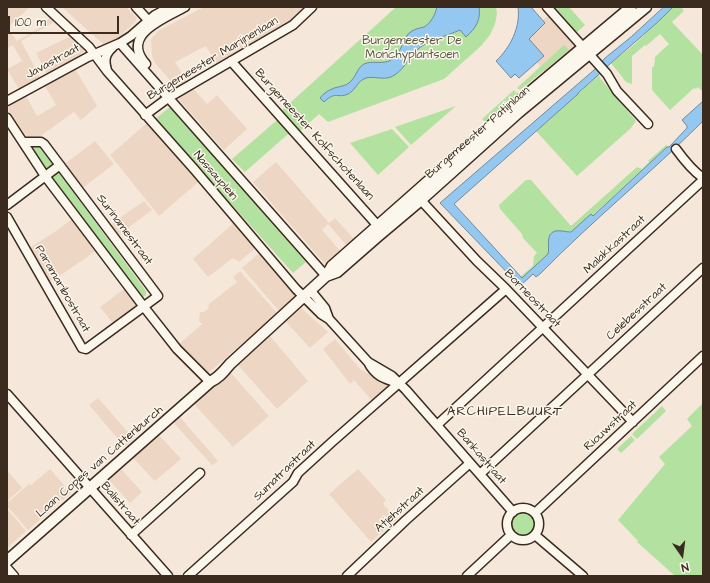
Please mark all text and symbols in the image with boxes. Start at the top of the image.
scale bar [10,8,121,34]
text: 100 m [15,14,46,31]
street label: Burgemeester Marijnenlaan [145,14,281,104]
park label: Burgemeester De Monchyplantsoen [362,34,462,62]
street label: Javastraat [24,41,82,83]
street label: Burgemeester Kolfschotenlaan [251,66,377,204]
street label: Burgemeester Patijnlaan [423,84,533,182]
street label: Nassauplein [190,148,240,204]
street label: Surinamestraat [93,192,155,268]
street label: Malakkastraat [581,213,649,277]
street label: Paramaribostraat [31,243,93,335]
street label: Borneostraat [501,267,563,331]
street label: Celebesstraat [604,280,670,344]
street label: Riouwstraat [581,398,641,454]
street label: Laan Copes van Cattenburch [34,403,166,521]
district label: ARCHIPELBUURT [447,404,563,420]
street label: Bankastraat [453,426,509,488]
street label: Sumatrastraat [251,438,319,504]
street label: Balistraat [97,479,143,529]
street label: Atjehstraat [372,484,428,536]
north arrow [662,535,702,575]
text: N [680,559,690,575]

